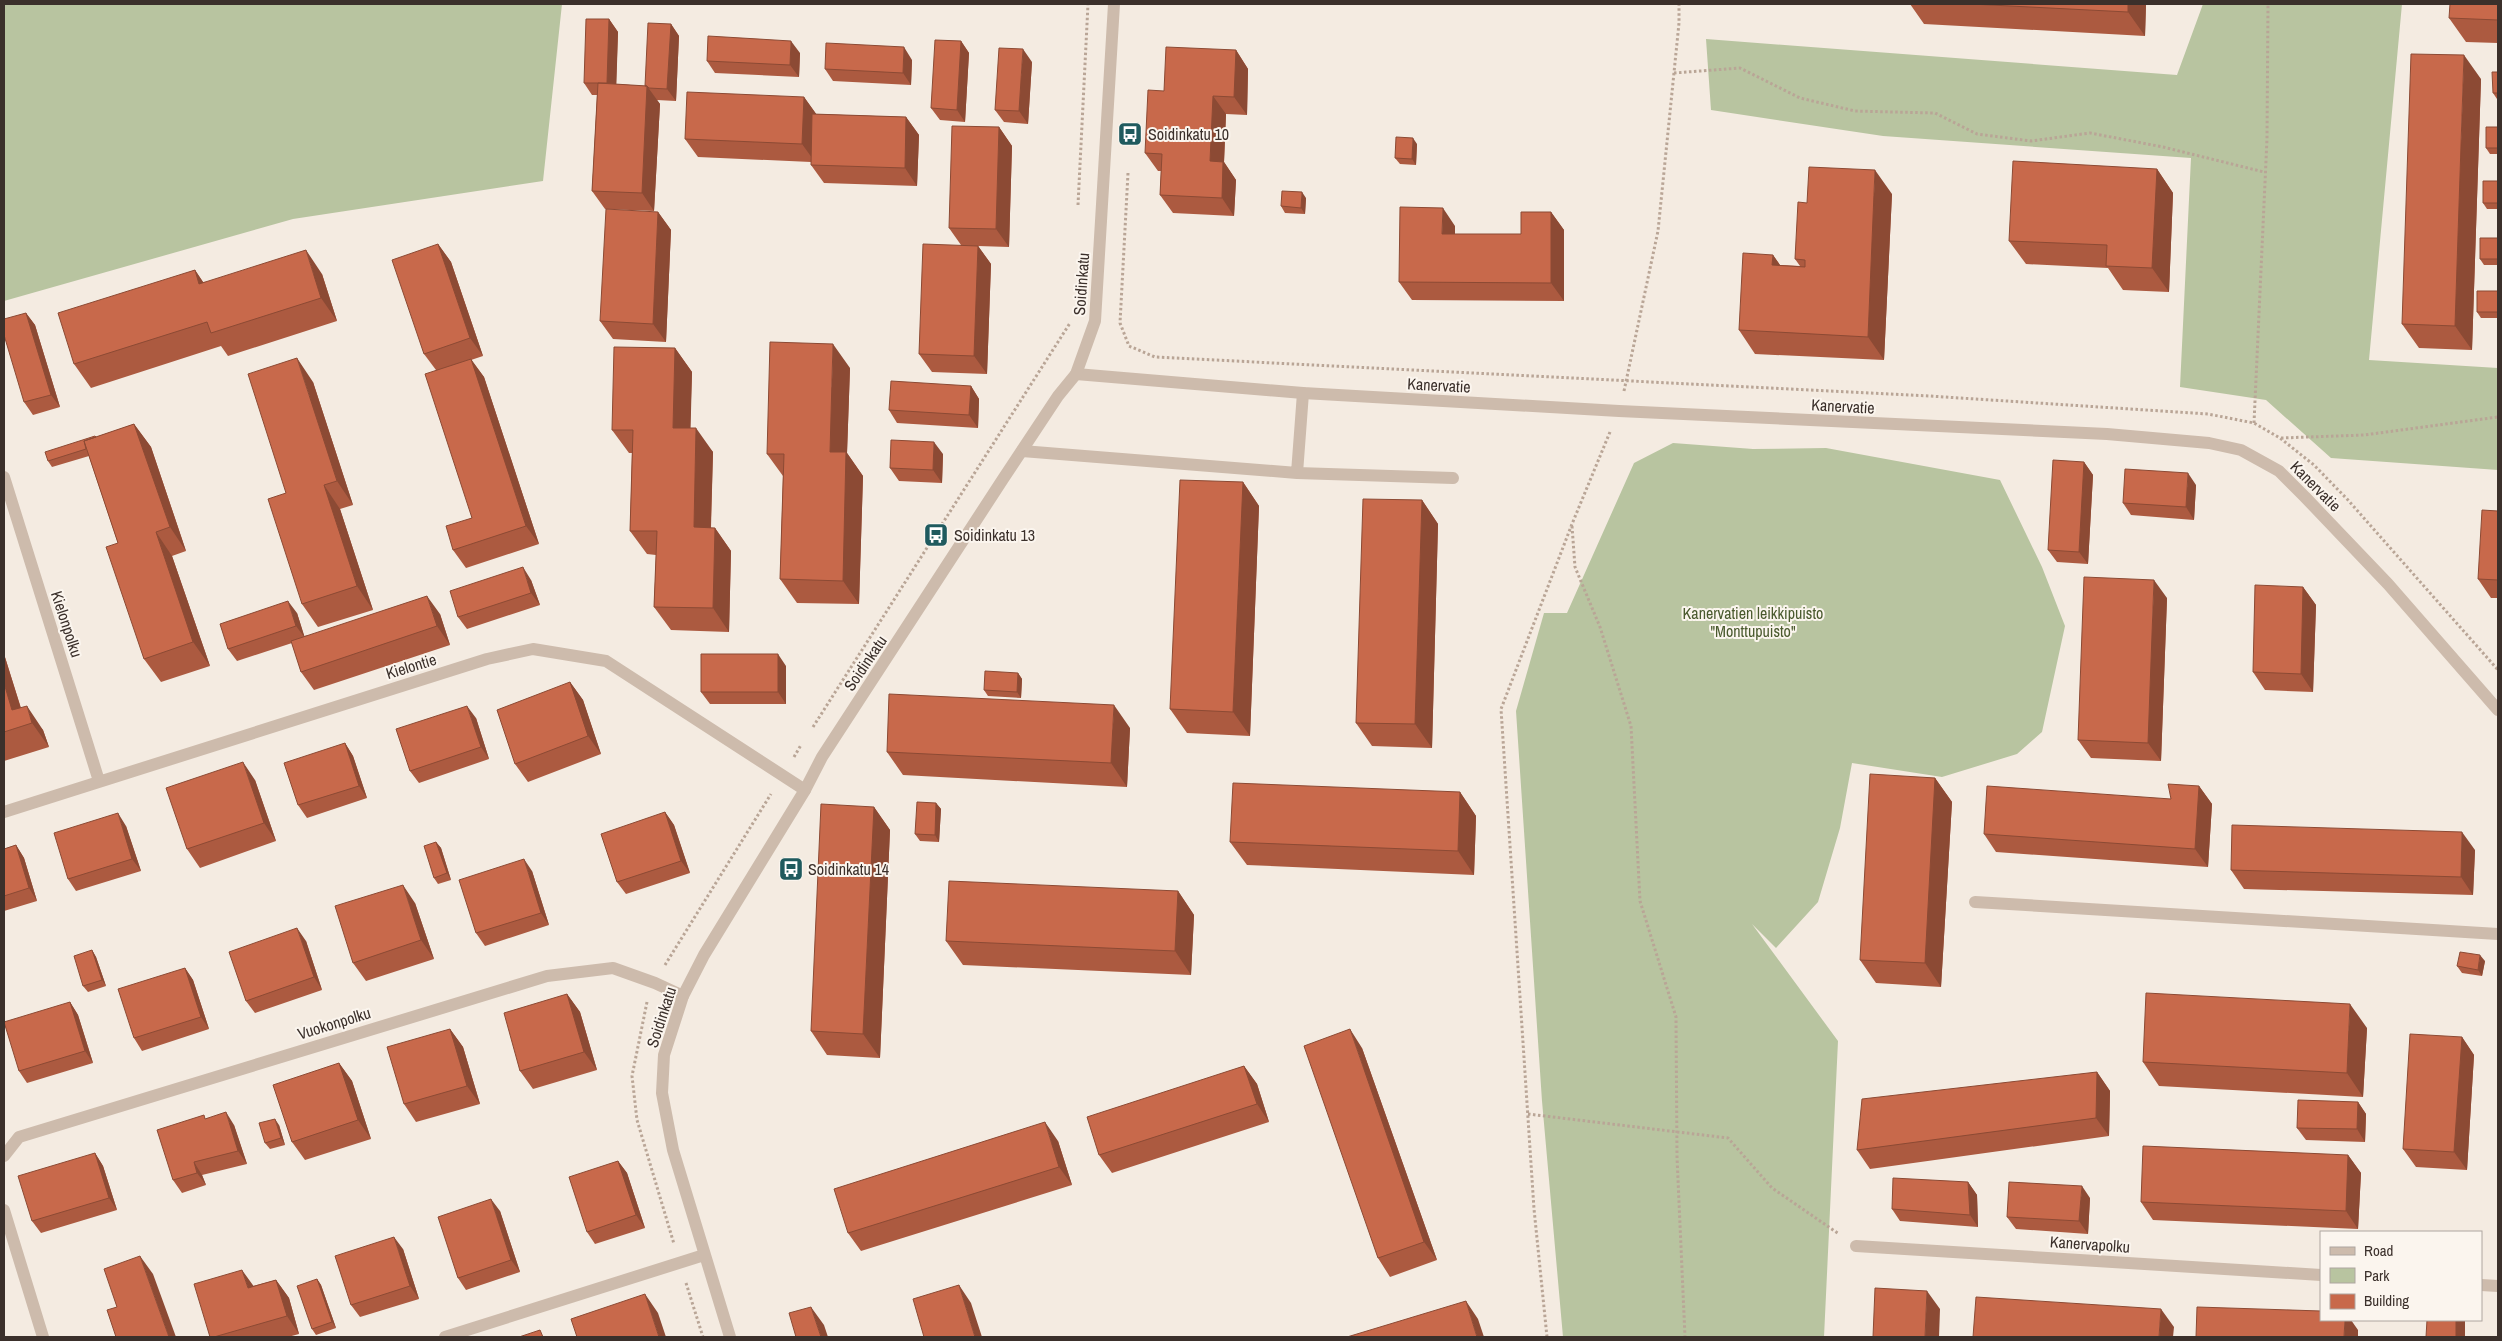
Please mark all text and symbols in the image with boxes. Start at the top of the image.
bus stop icon: Soidinkatu 10 [1117,121,1143,147]
place label: Soidinkatu 10 [1148,123,1229,145]
street label: Soidinkatu [1068,252,1094,316]
street label: Kanervatie [1407,372,1471,398]
street label: Kanervatie [1811,393,1875,419]
street label: Kanervatie [2286,456,2346,516]
bus stop icon: Soidinkatu 13 [923,522,949,548]
place label: Soidinkatu 13 [954,524,1035,546]
street label: Kielonpolku [46,588,88,660]
park label: Kanervatien leikkipuisto "Monttupuisto" [1683,602,1823,642]
street label: Soidinkatu [838,631,892,695]
street label: Kielontie [383,648,439,684]
bus stop icon: Soidinkatu 14 [778,856,804,882]
place label: Soidinkatu 14 [808,858,889,880]
street label: Soidinkatu [641,984,681,1050]
street label: Vuokonpolku [295,1001,373,1045]
street label: Kanervapolku [2049,1230,2131,1258]
legend [2320,1231,2482,1321]
text: Road [2364,1240,2393,1261]
text: Park [2364,1265,2390,1286]
text: Building [2364,1290,2409,1311]

